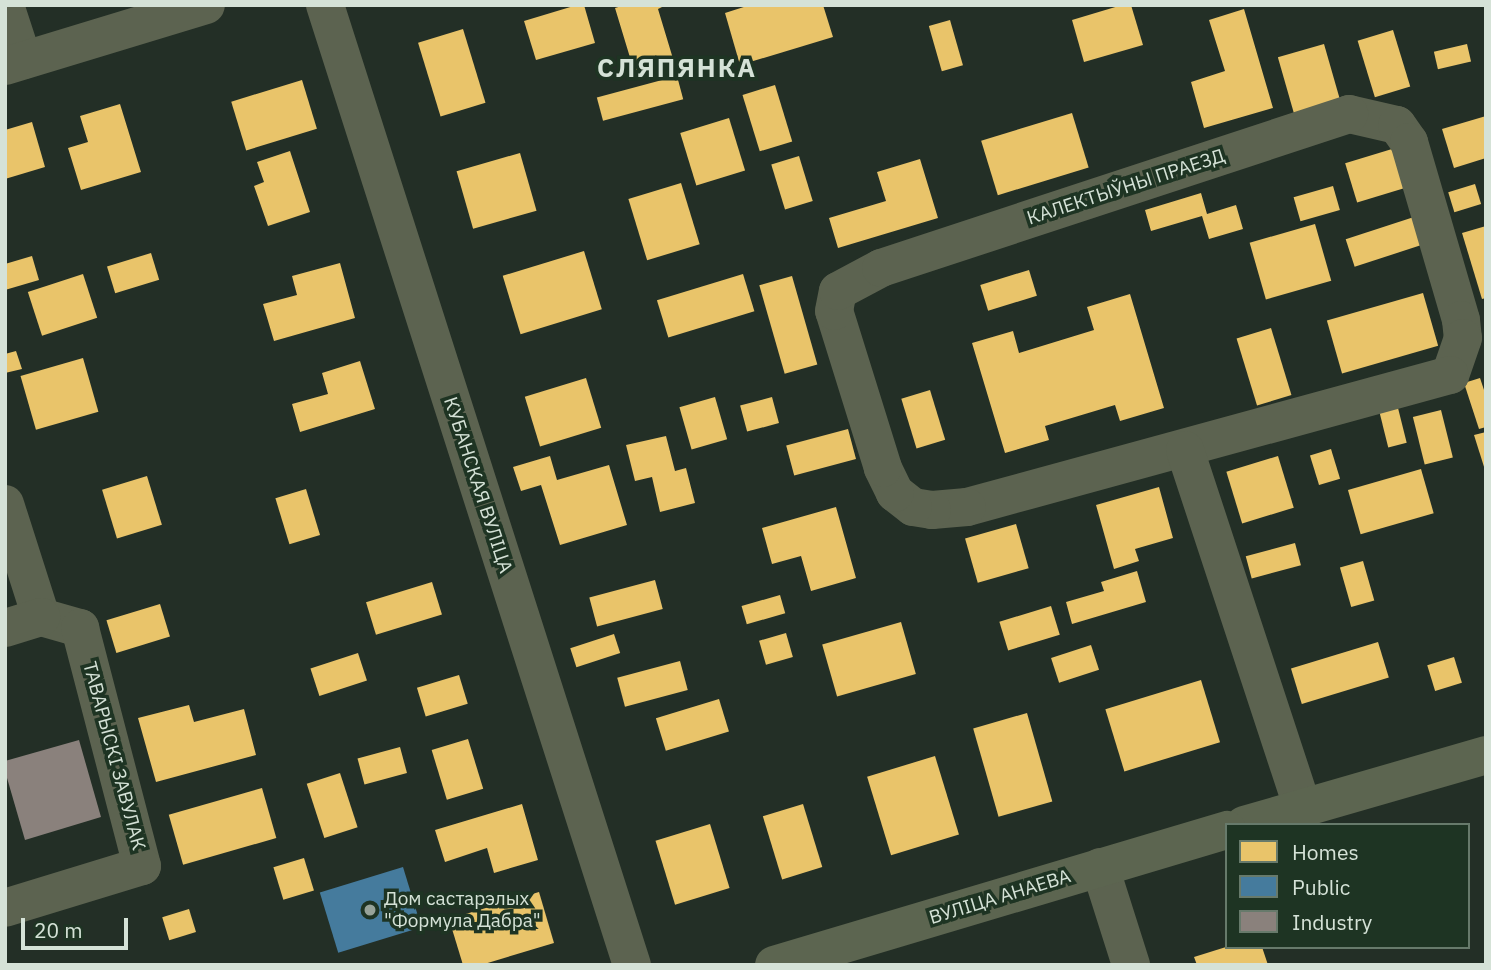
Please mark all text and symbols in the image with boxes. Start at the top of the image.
district label: СЛЯПЯНКА [598,52,756,84]
street label: КАЛЕКТЫЎНЫ ПРАЕЗД [1024,144,1228,230]
street label: КУБАНСКАЯ ВУЛІЦА [439,394,517,576]
street label: ТАВАРЫСКІ ЗАВУЛАК [78,659,150,853]
legend [1225,823,1470,949]
text: Homes [1292,838,1359,866]
street label: ВУЛІЦА АНАЕВА [926,865,1074,929]
text: Public [1292,873,1350,901]
place label: Дом састарэлых "Формула Дабра" [384,888,541,932]
marker: Дом састарэлых "Формула Дабра" [362,902,378,918]
scale bar [24,904,131,948]
text: Industry [1292,908,1372,936]
text: 20 m [34,916,83,944]

